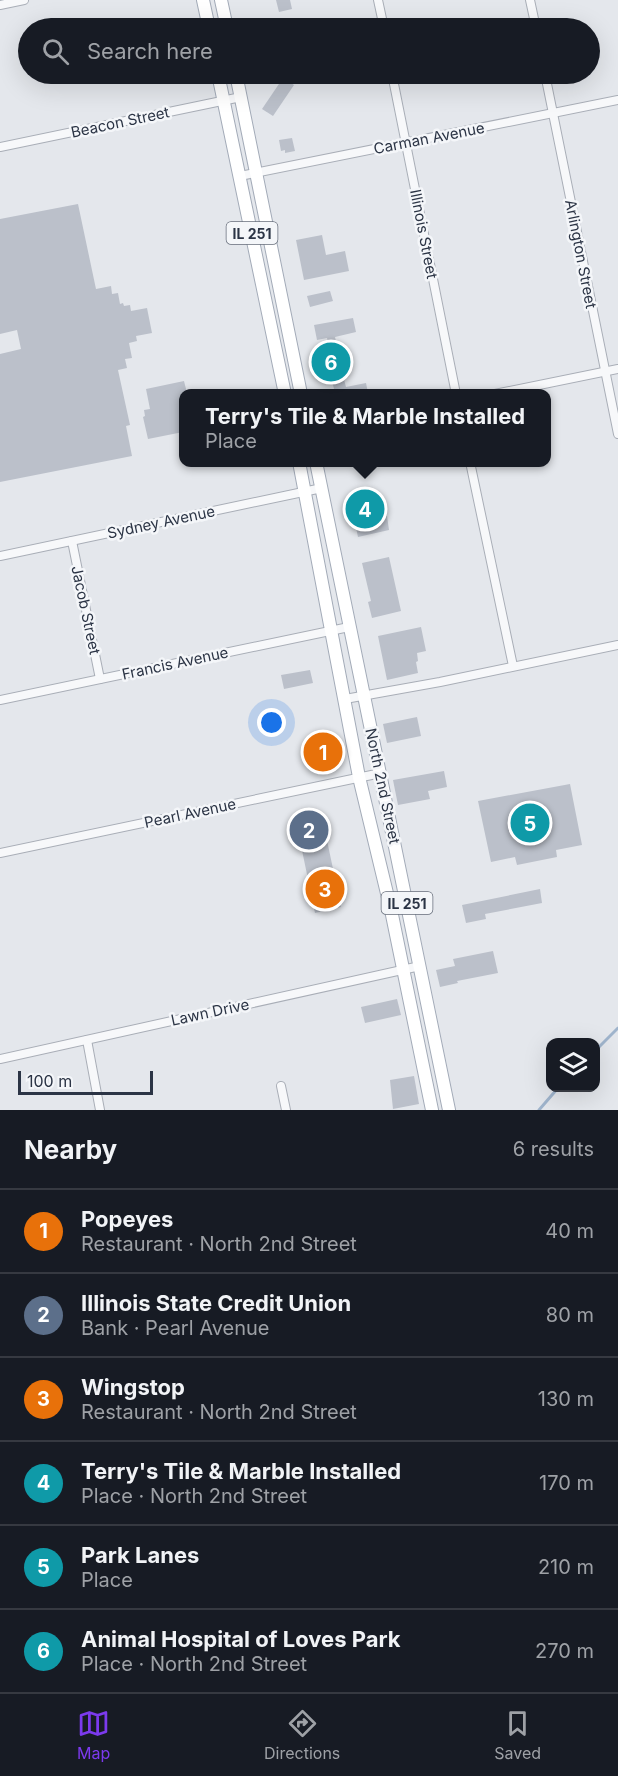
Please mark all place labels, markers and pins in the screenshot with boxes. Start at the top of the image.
pin: 6 [312,340,350,385]
pin: 4 [346,486,385,532]
pin: 1 [304,730,342,774]
pin: 5 [510,800,550,846]
pin: 2 [290,808,328,852]
pin: 3 [306,866,344,912]

